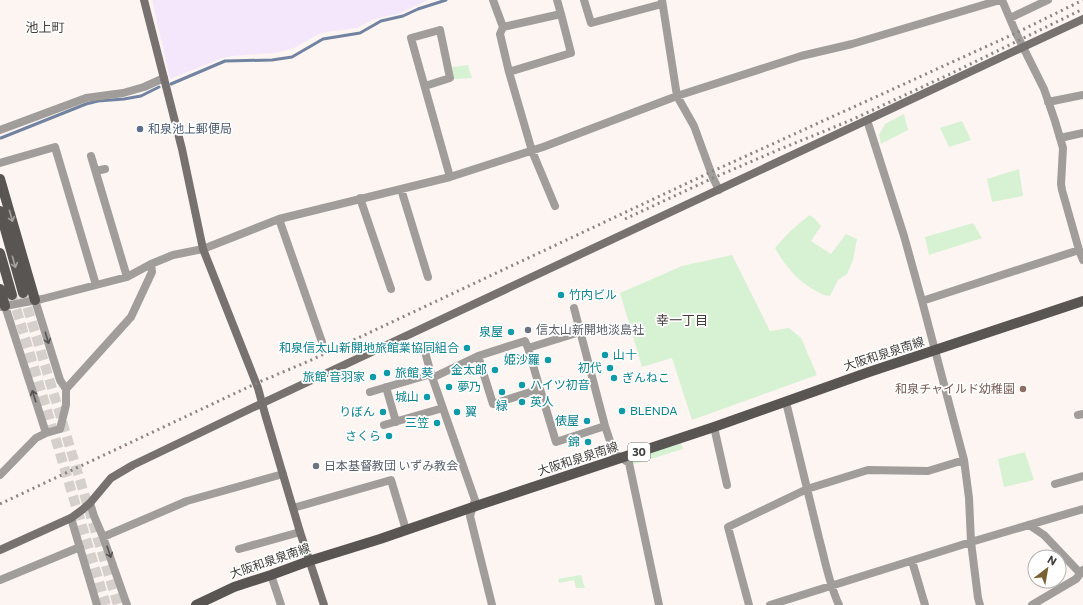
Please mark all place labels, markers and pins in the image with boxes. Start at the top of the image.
place label: 和泉池上郵便局 [148,121,232,135]
marker: 和泉池上郵便局 [135,124,145,134]
place label: 竹内ビル [569,287,617,301]
marker: 竹内ビル [556,290,566,300]
place label: 信太山新開地淡島社 [536,322,644,336]
place label: 泉屋 [479,324,503,338]
marker: 信太山新開地淡島社 [523,325,533,335]
marker: 泉屋 [506,327,516,337]
place label: 和泉信太山新開地旅館業協同組合 [279,340,459,354]
marker: 和泉信太山新開地旅館業協同組合 [462,343,472,353]
place label: 山十 [613,347,637,361]
marker: 山十 [600,350,610,360]
place label: 姫沙羅 [504,352,540,366]
marker: 姫沙羅 [543,355,553,365]
place label: 初代 [578,360,602,374]
place label: 金太郎 [451,362,487,376]
marker: 初代 [605,363,615,373]
place label: 旅館 葵 [395,365,433,379]
marker: 金太郎 [490,365,500,375]
marker: 旅館 葵 [382,368,392,378]
place label: 旅館 音羽家 [303,369,365,383]
place label: ぎんねこ [622,370,670,384]
marker: 旅館 音羽家 [368,372,378,382]
marker: ぎんねこ [609,373,619,383]
place label: ハイツ初音 [530,377,590,391]
place label: 夢乃 [457,379,481,393]
marker: ハイツ初音 [517,380,527,390]
place label: 和泉チャイルド幼稚園 [895,381,1015,395]
marker: 夢乃 [444,382,454,392]
marker: 和泉チャイルド幼稚園 [1018,384,1028,394]
marker: 緑 [497,387,507,397]
place label: 城山 [395,389,419,403]
marker: 城山 [422,392,432,402]
place label: 英人 [530,394,554,408]
marker: 英人 [517,397,527,407]
place label: 緑 [496,398,508,412]
place label: BLENDA [630,403,678,417]
place label: りぼん [339,404,375,418]
place label: 翼 [465,404,477,418]
marker: BLENDA [617,406,627,416]
marker: りぼん [378,407,388,417]
marker: 翼 [452,407,462,417]
place label: 俵屋 [555,413,579,427]
place label: 三笠 [405,415,429,429]
marker: 俵屋 [582,416,592,426]
marker: 三笠 [432,418,442,428]
place label: さくら [345,428,381,442]
marker: さくら [384,431,394,441]
place label: 錦 [568,434,580,448]
marker: 錦 [583,437,593,447]
place label: 日本基督教団 いずみ教会 [324,458,458,472]
marker: 日本基督教団 いずみ教会 [311,461,321,471]

